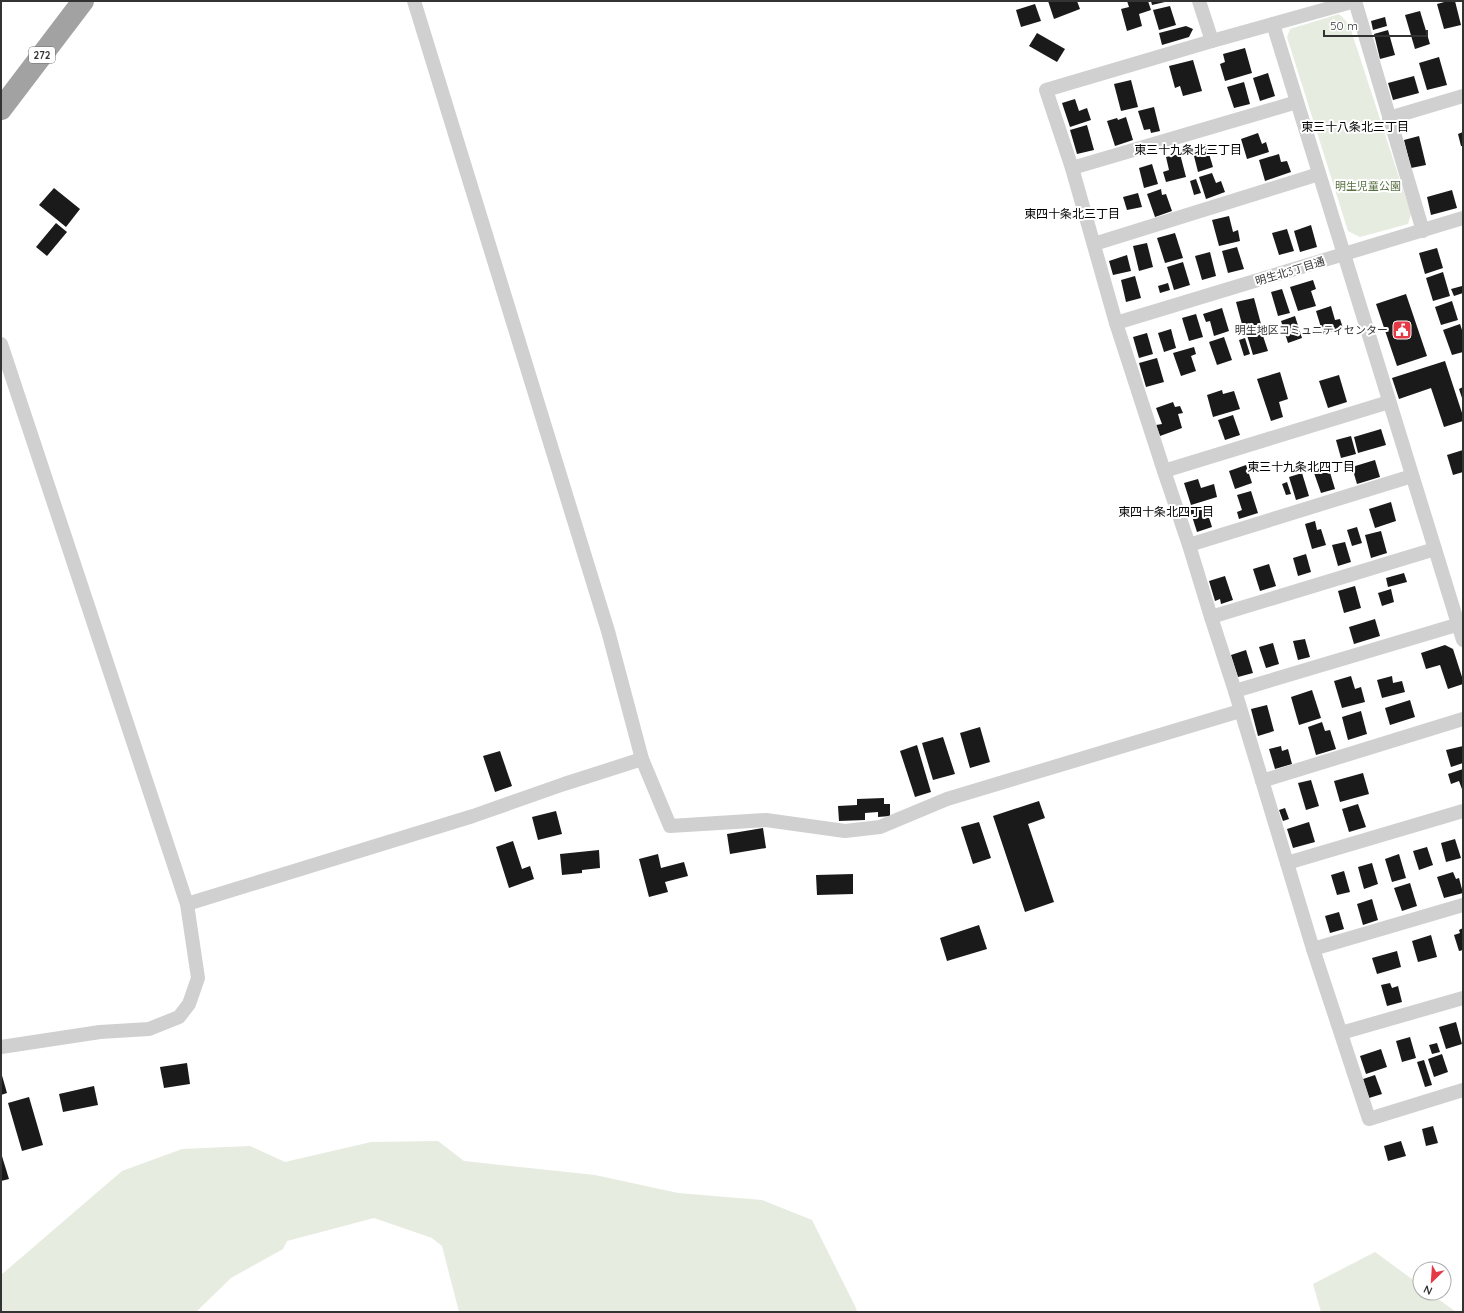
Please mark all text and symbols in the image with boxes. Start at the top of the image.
scale bar [1324,12,1427,38]
text: 50 m [1330,18,1358,33]
road number: 272 [29,47,55,63]
district label: 東三十八条北三丁目 [1301,119,1409,134]
district label: 東三十九条北三丁目 [1134,142,1242,157]
park label: 明生児童公園 [1335,179,1401,193]
district label: 東四十条北三丁目 [1024,206,1120,221]
street label: 明生北3丁目通 [1254,254,1326,288]
public building icon: 明生地区コミュニティセンター [1391,319,1413,341]
place label: 明生地区コミュニティセンター [1235,323,1388,337]
district label: 東三十九条北四丁目 [1247,459,1355,474]
district label: 東四十条北四丁目 [1118,504,1214,519]
north arrow [1412,1261,1452,1301]
text: N [1421,1282,1434,1298]

